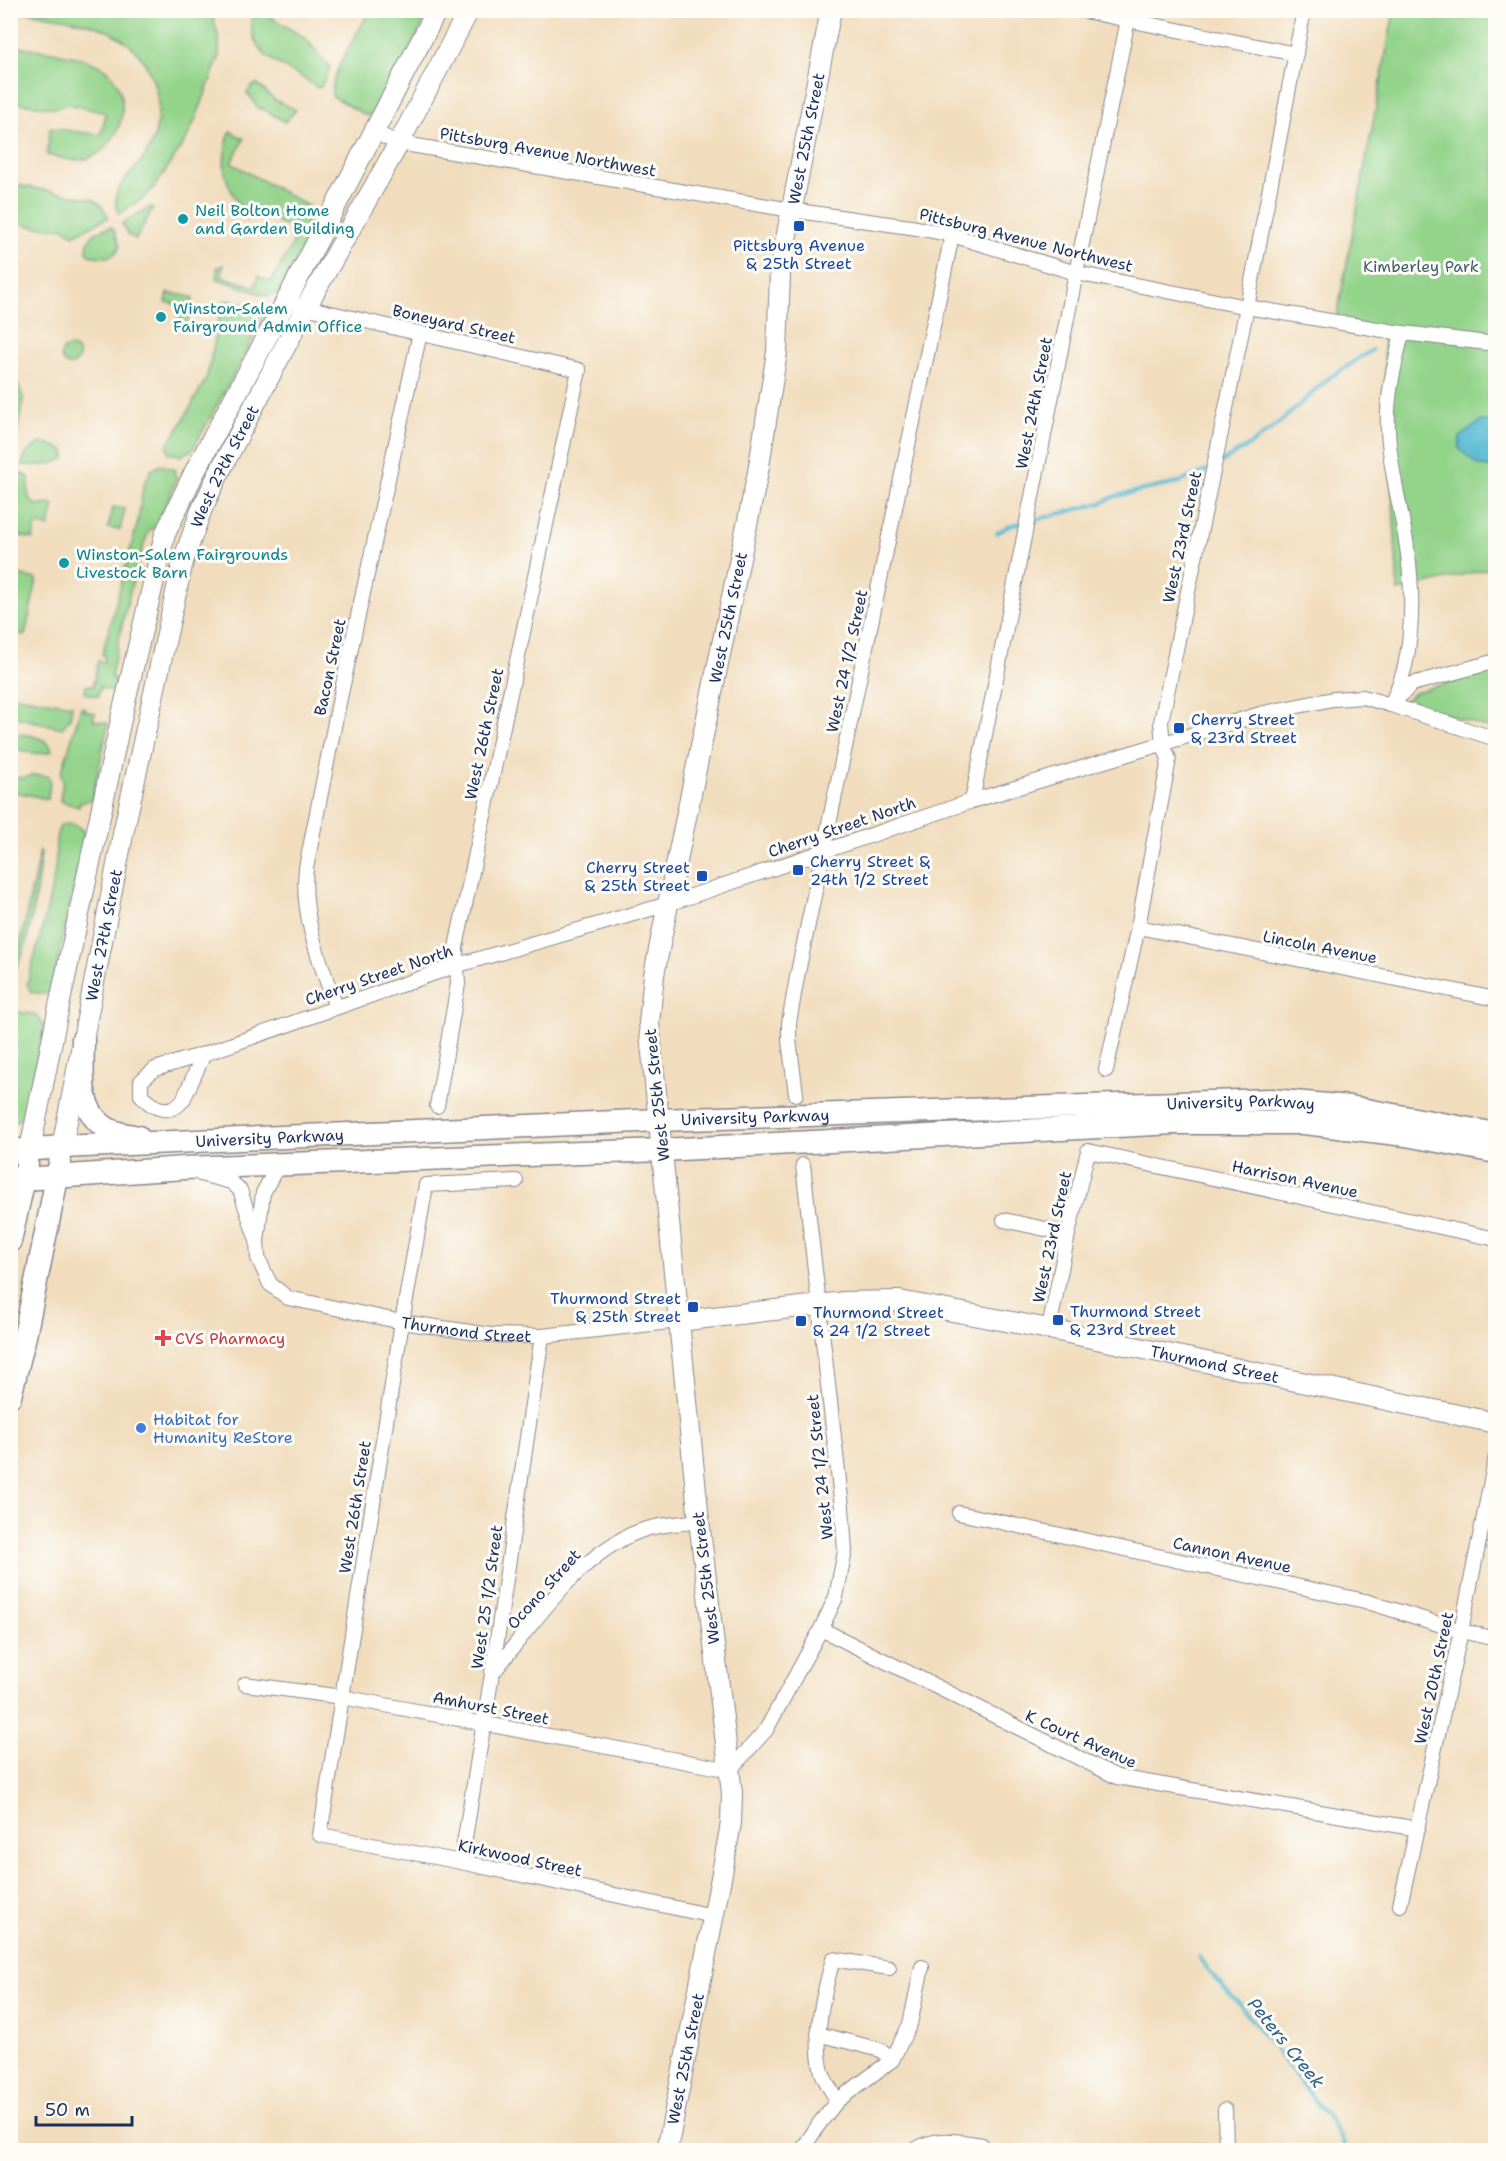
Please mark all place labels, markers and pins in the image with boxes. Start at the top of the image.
place label: Neil Bolton Home and Garden Building [195,200,355,239]
marker: Neil Bolton Home and Garden Building [176,212,190,226]
marker: Pittsburg Avenue & 25th Street [792,219,806,233]
place label: Pittsburg Avenue & 25th Street [733,235,865,274]
place label: Winston-Salem Fairground Admin Office [173,298,363,337]
marker: Winston-Salem Fairground Admin Office [154,310,168,324]
place label: Winston-Salem Fairgrounds Livestock Barn [76,544,288,583]
marker: Winston-Salem Fairgrounds Livestock Barn [57,556,71,570]
place label: Cherry Street & 23rd Street [1191,709,1297,748]
marker: Cherry Street & 23rd Street [1172,721,1186,735]
place label: Cherry Street & 24th 1/2 Street [810,851,930,890]
place label: Cherry Street & 25th Street [585,857,690,896]
marker: Cherry Street & 24th 1/2 Street [791,863,805,877]
marker: Cherry Street & 25th Street [695,869,709,883]
place label: Thurmond Street & 25th Street [550,1288,681,1327]
marker: Thurmond Street & 25th Street [686,1300,700,1314]
place label: Thurmond Street & 23rd Street [1070,1301,1201,1340]
place label: Thurmond Street & 24 1/2 Street [813,1302,944,1341]
marker: Thurmond Street & 23rd Street [1051,1313,1065,1327]
marker: Thurmond Street & 24 1/2 Street [794,1314,808,1328]
place label: CVS Pharmacy [175,1328,285,1349]
marker: CVS Pharmacy [156,1331,170,1345]
place label: Habitat for Humanity ReStore [153,1409,293,1448]
marker: Habitat for Humanity ReStore [134,1421,148,1435]

